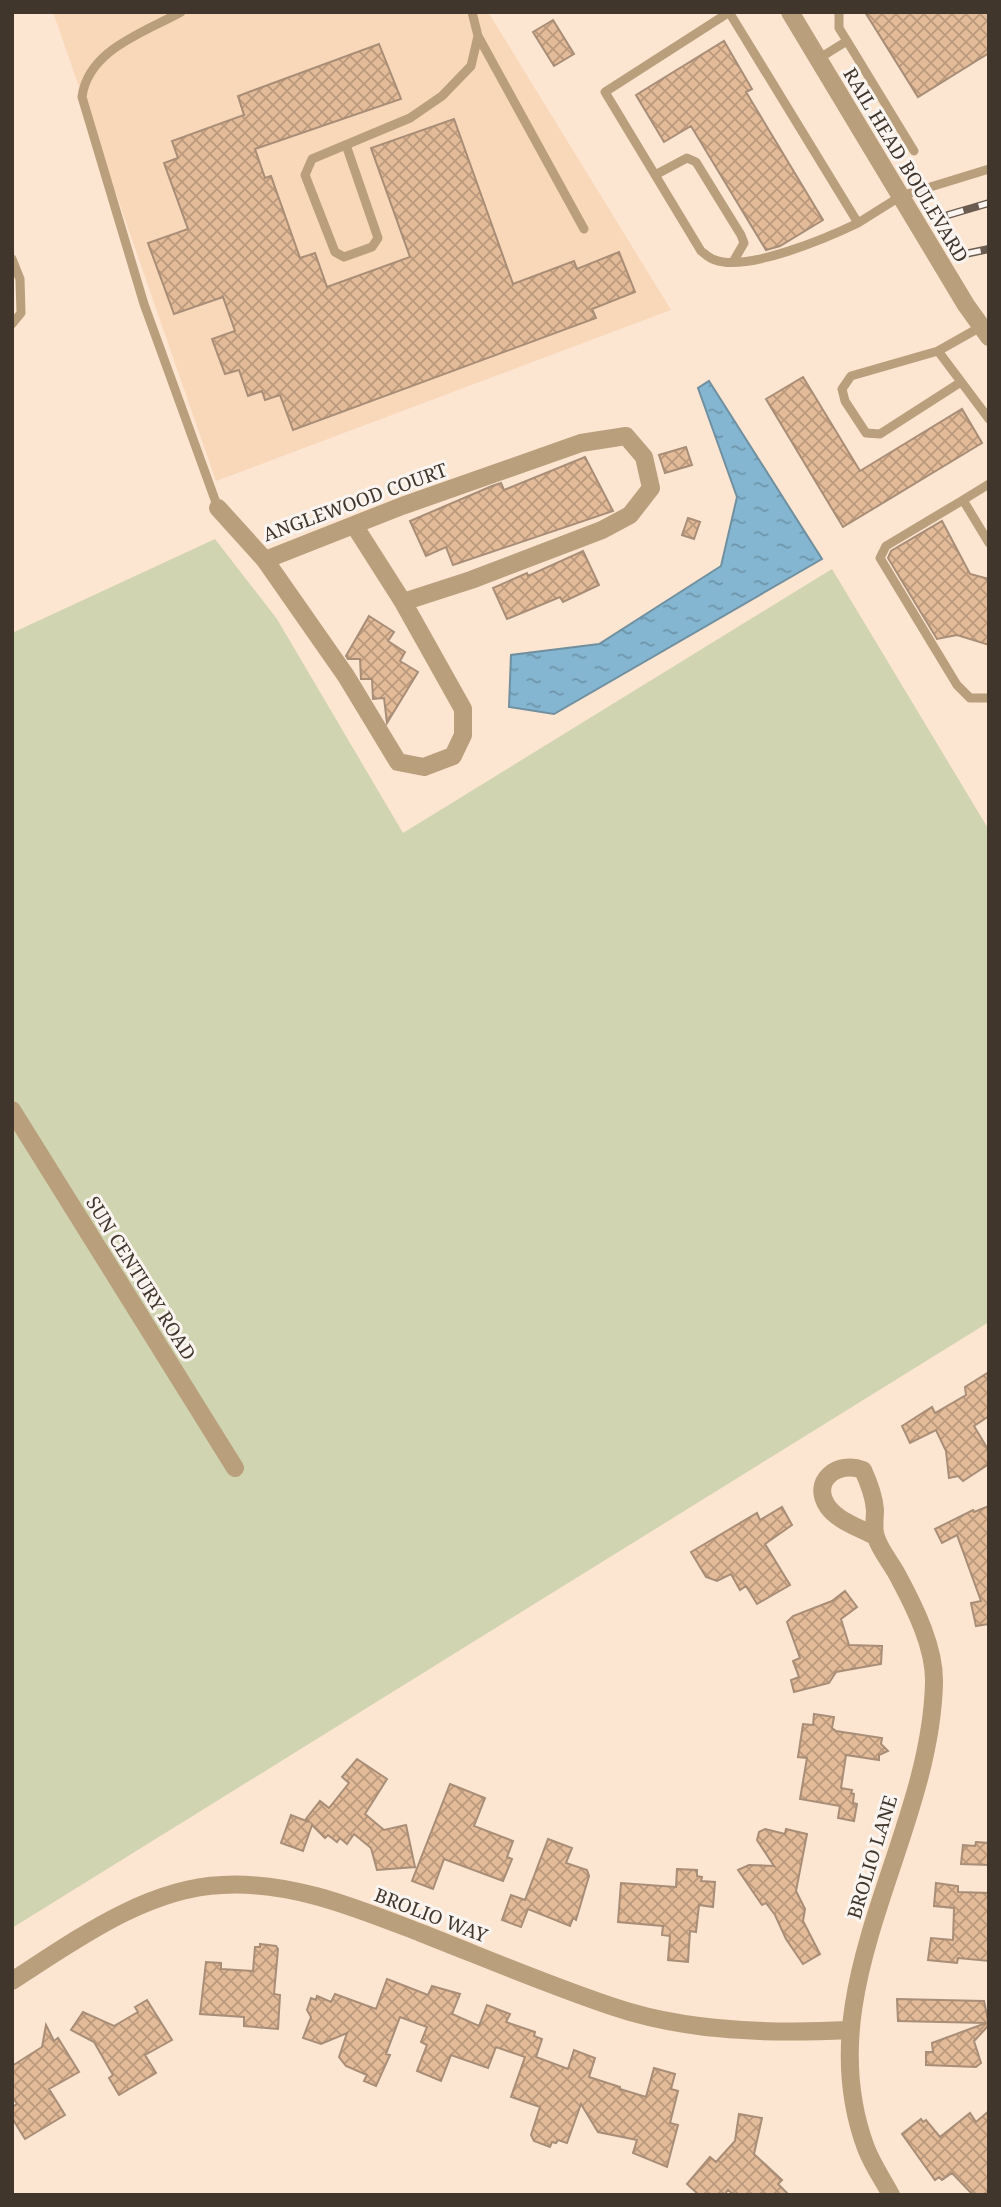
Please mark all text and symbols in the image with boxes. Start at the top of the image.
street label: RAIL HEAD BOULEVARD [837,63,975,267]
street label: ANGLEWOOD COURT [259,456,451,547]
street label: SUN CENTURY ROAD [80,1191,202,1365]
street label: BROLIO LANE [841,1792,903,1922]
street label: BROLIO WAY [371,1882,491,1948]

